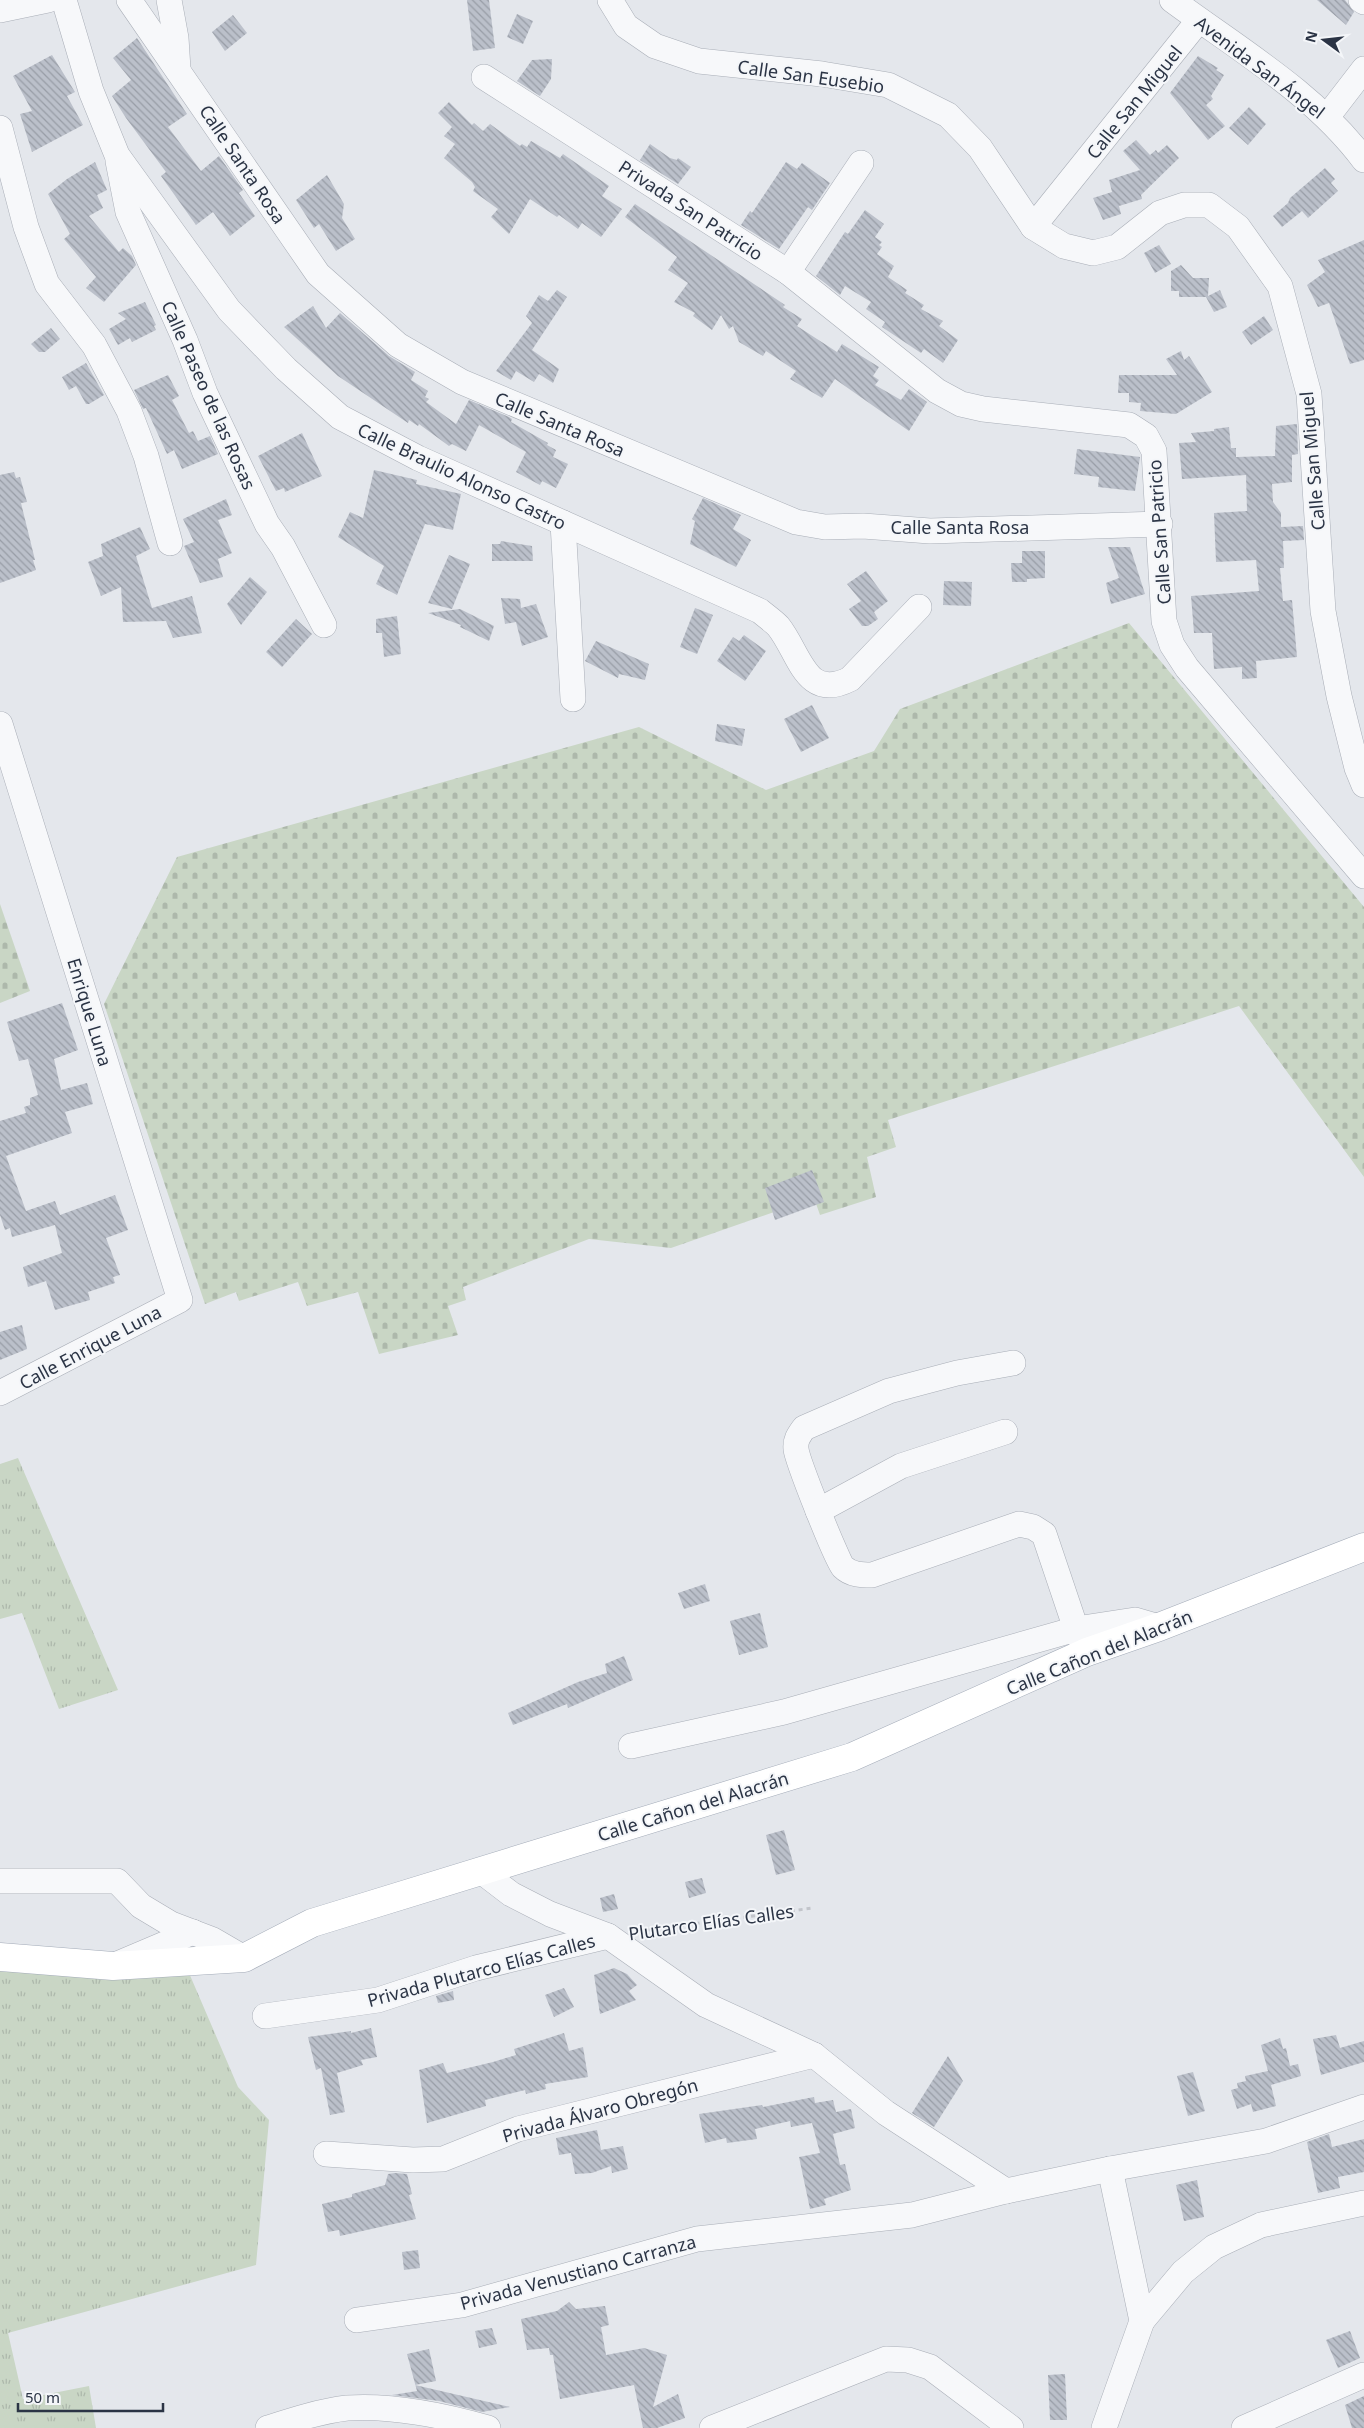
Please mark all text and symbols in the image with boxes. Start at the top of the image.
street label: Avenida San Ángel [1190,10,1330,124]
north arrow [1299,15,1349,65]
text: N [1300,29,1322,44]
street label: Calle San Miguel [1081,40,1187,164]
street label: Calle San Eusebio [736,54,886,98]
street label: Calle Santa Rosa [194,100,292,228]
street label: Privada San Patricio [614,154,768,266]
street label: Calle Paseo de las Rosas [156,297,262,493]
street label: Calle Santa Rosa [491,386,629,462]
street label: Calle San Miguel [1294,391,1330,531]
street label: Calle Braulio Alonso Castro [354,417,570,535]
street label: Calle San Patricio [1142,459,1176,605]
street label: Calle Santa Rosa [891,515,1029,539]
street label: Enrique Luna [62,955,118,1069]
street label: Calle Enrique Luna [15,1299,165,1395]
street label: Calle Cañon del Alacrán [1002,1604,1196,1700]
street label: Calle Cañon del Alacrán [595,1765,791,1847]
street label: Plutarco Elías Calles [627,1899,795,1945]
street label: Privada Plutarco Elías Calles [364,1928,598,2012]
street label: Privada Álvaro Obregón [500,2072,700,2148]
street label: Privada Venustiano Carranza [457,2229,699,2315]
scale bar [18,2380,162,2412]
text: 50 m [25,2387,60,2407]

